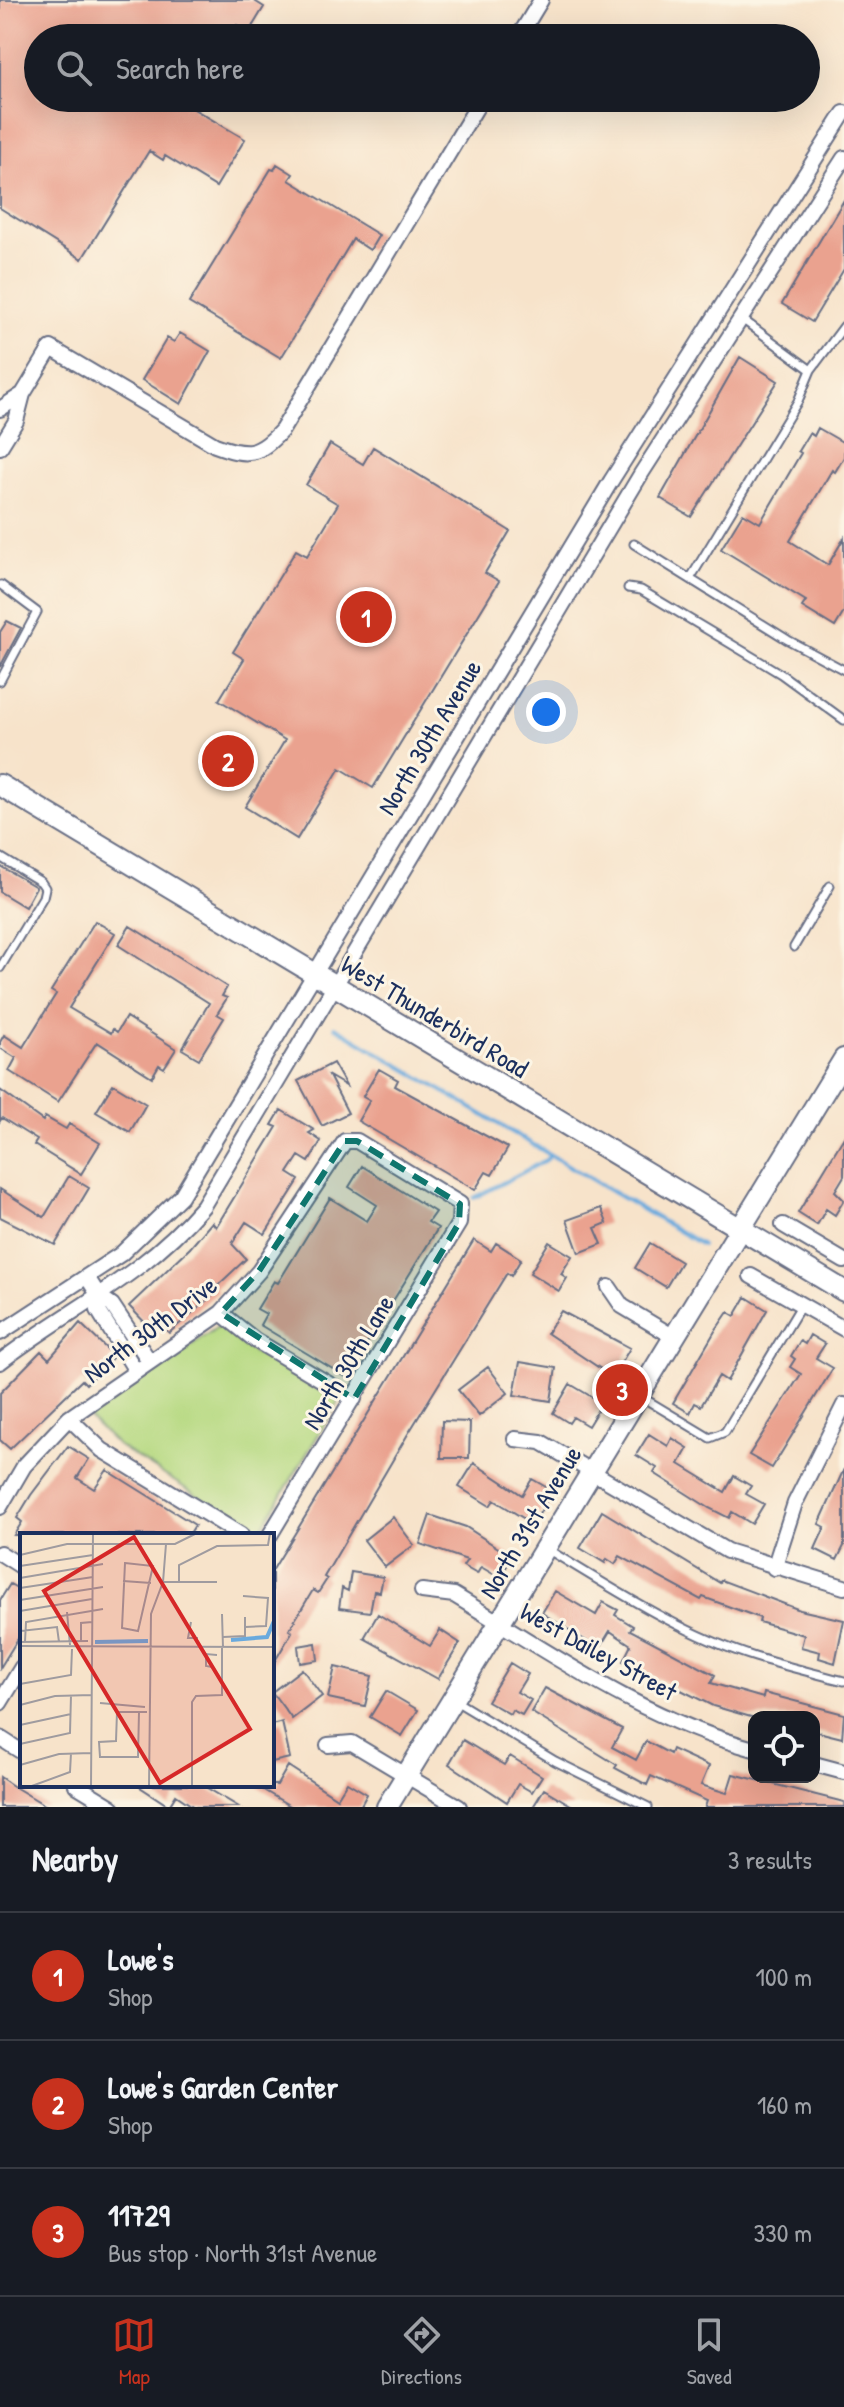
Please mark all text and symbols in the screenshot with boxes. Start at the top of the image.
search box [24,24,820,112]
icon: search [52,46,96,90]
text: Search here [116,48,244,88]
pin: 1 [340,587,392,647]
street label: North 30th Avenue [369,653,489,821]
your location [526,692,566,732]
pin: 2 [202,731,254,791]
street label: West Thunderbird Road [335,946,535,1086]
street label: North 30th Drive [76,1267,224,1391]
street label: North 30th Lane [294,1288,402,1436]
pin: 3 [596,1360,648,1420]
street label: North 31st Avenue [471,1439,589,1605]
inset map [20,1533,274,1787]
street label: West Dailey Street [514,1593,685,1709]
map controls [748,1711,820,1783]
button: locate [748,1711,820,1783]
text: Nearby [32,1836,118,1882]
text: 3 results [728,1842,812,1877]
text: Lowe's [108,1939,174,1979]
text: 1 [53,1959,63,1994]
text: 100 m [756,1959,812,1994]
text: Shop [108,1979,152,2014]
text: Lowe's Garden Center [108,2067,338,2107]
text: 2 [52,2087,64,2122]
text: 160 m [757,2087,812,2122]
text: Shop [108,2107,152,2142]
text: 11729 [108,2195,170,2235]
text: 3 [52,2215,64,2250]
text: 330 m [753,2215,812,2250]
text: Bus stop · North 31st Avenue [108,2235,377,2270]
tab: Map [112,2313,156,2391]
tab: Directions [381,2313,462,2391]
tab: Saved [687,2313,732,2391]

